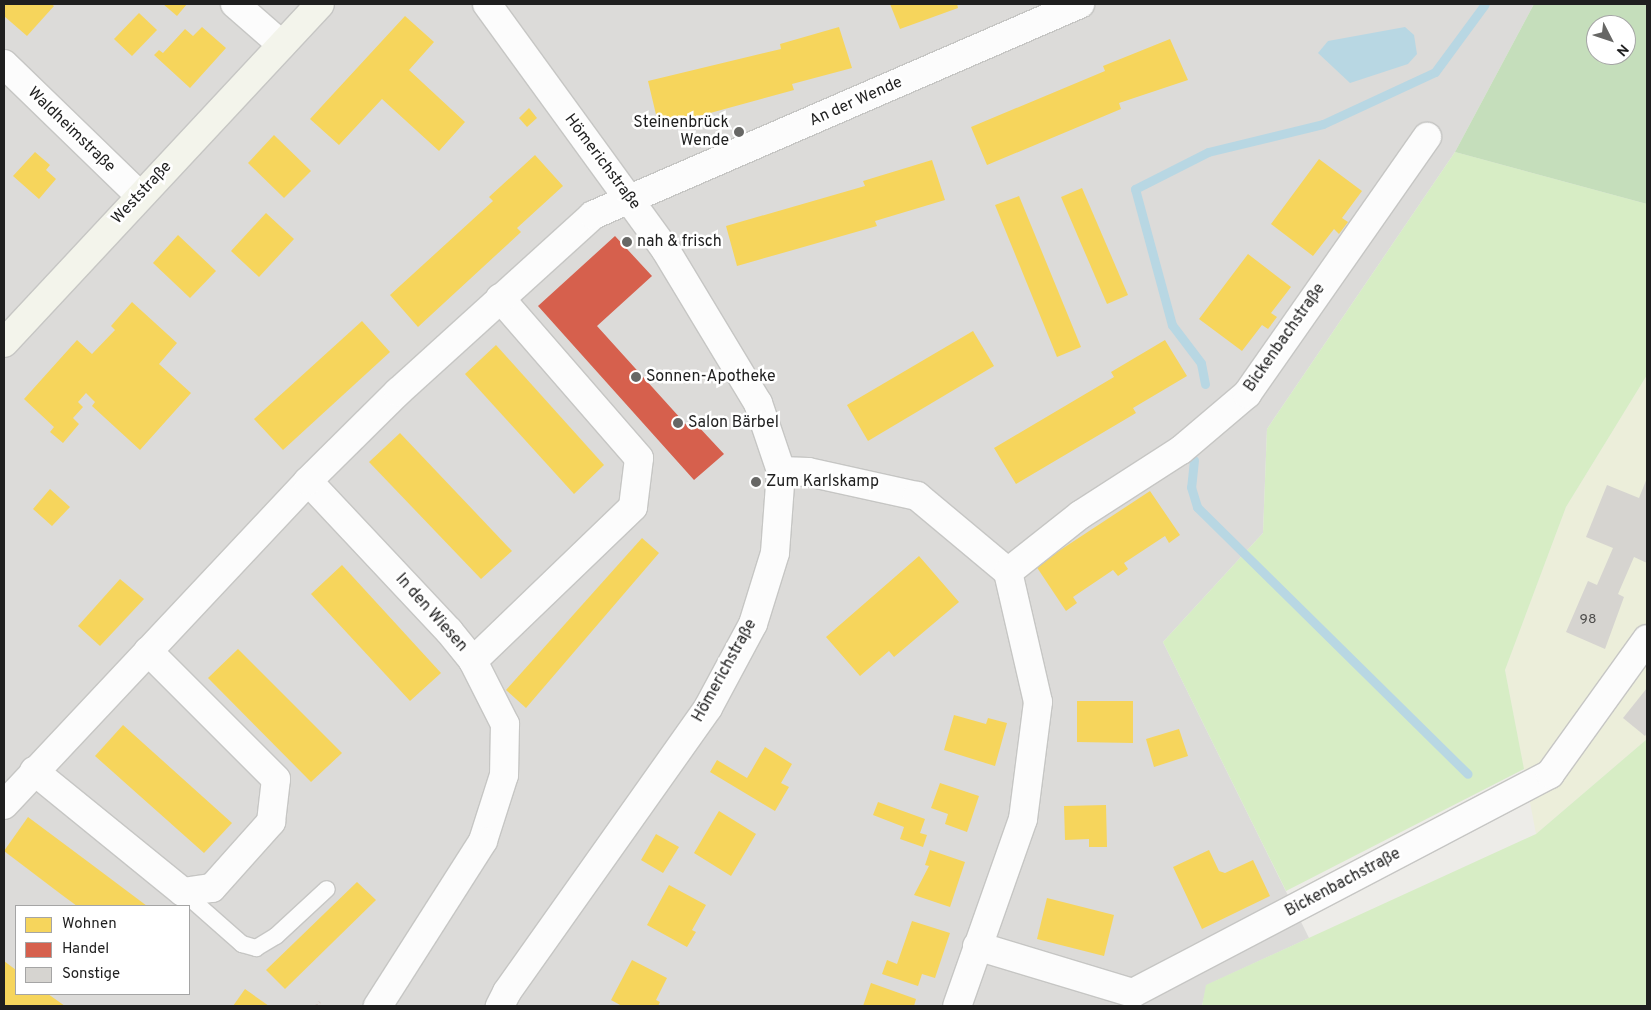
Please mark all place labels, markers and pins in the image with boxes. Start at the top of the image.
place label: Steinenbrück Wende [633,113,729,151]
marker: Steinenbrück Wende [733,126,745,138]
place label: nah & frisch [637,232,722,252]
marker: nah & frisch [621,236,633,248]
place label: Sonnen-Apotheke [646,367,776,387]
marker: Sonnen-Apotheke [630,371,642,383]
place label: Salon Bärbel [688,413,779,433]
marker: Salon Bärbel [672,417,684,429]
place label: Zum Karlskamp [766,472,879,492]
marker: Zum Karlskamp [750,476,762,488]

